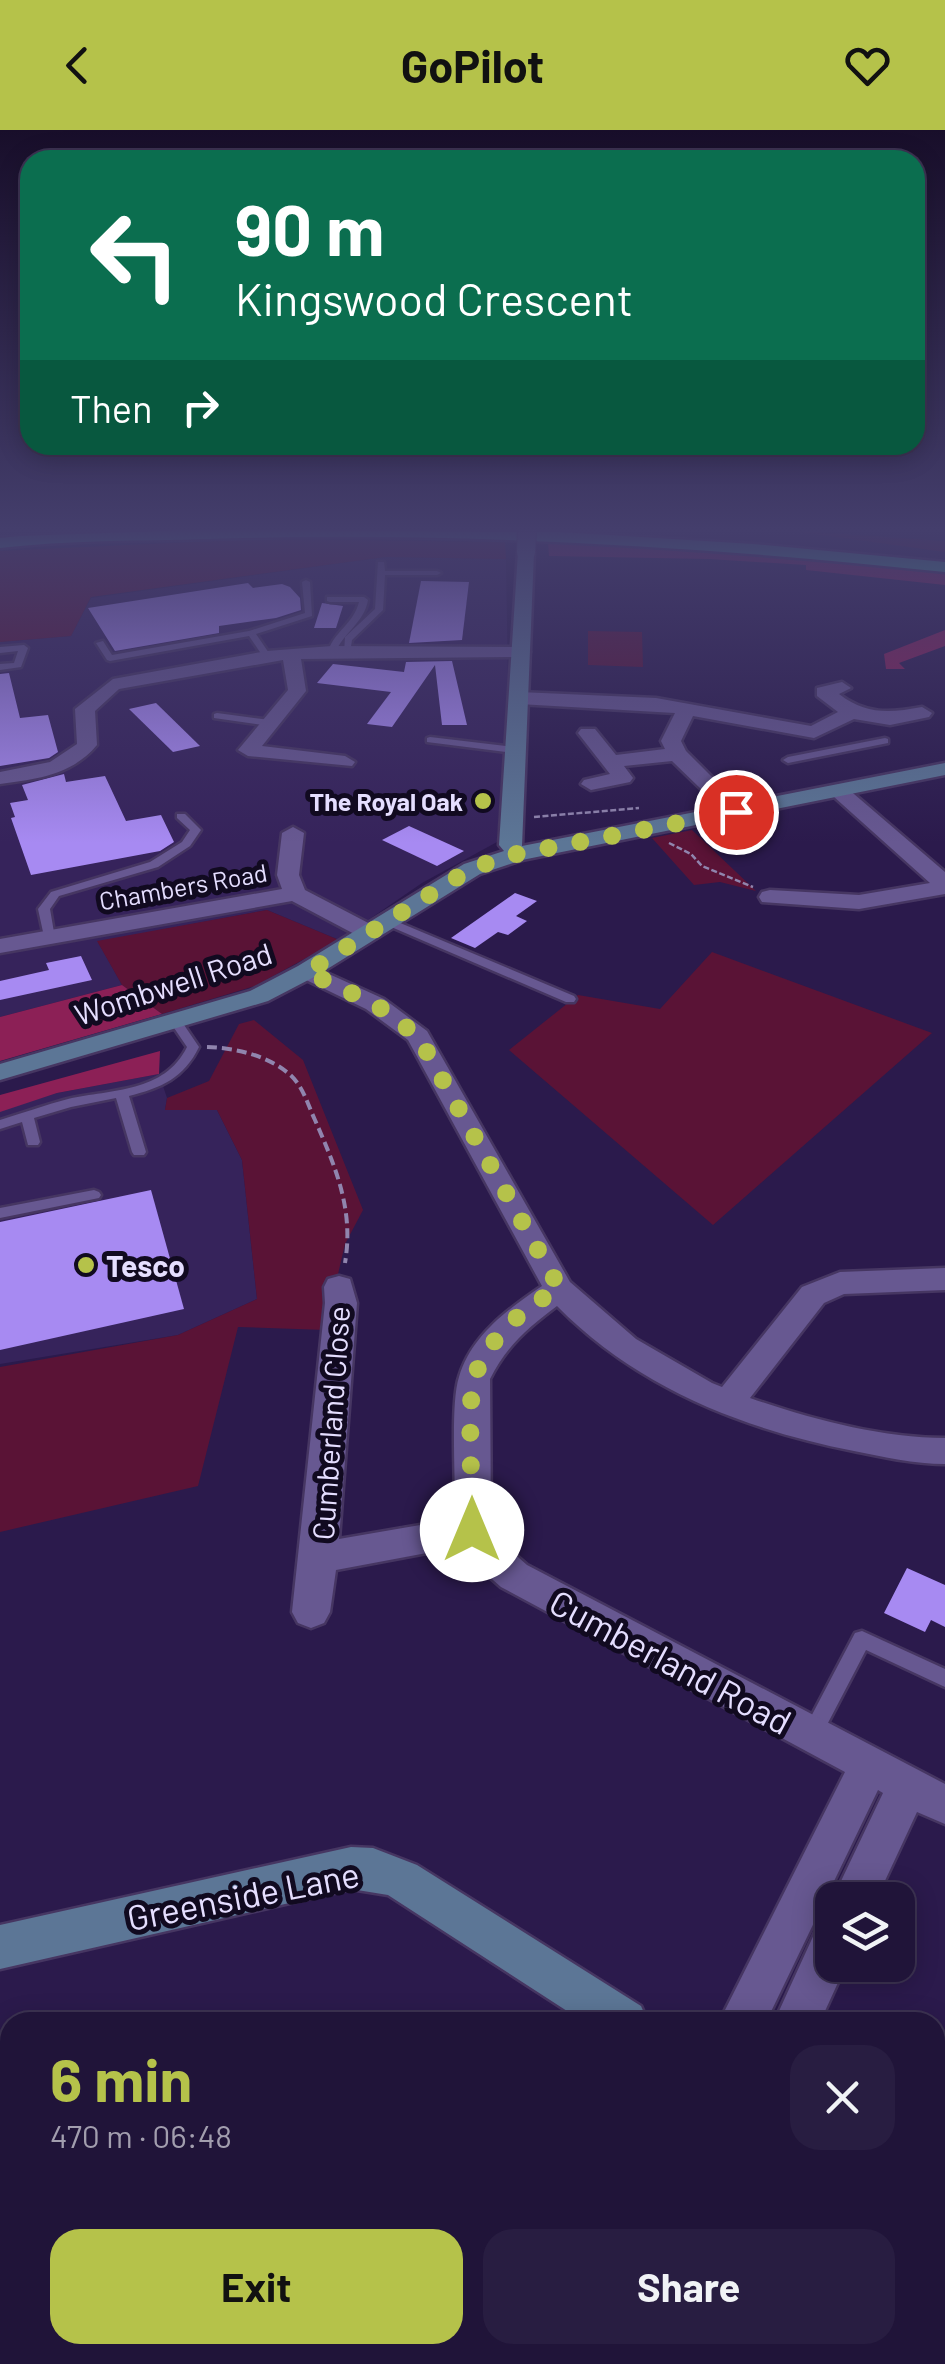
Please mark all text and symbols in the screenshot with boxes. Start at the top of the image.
icon: back [50,38,105,93]
text: GoPilot [401,38,544,92]
icon: heart [840,38,895,93]
text: 90 m [235,186,385,270]
icon: left [70,190,200,320]
text: Kingswood Crescent [235,271,633,325]
icon: right [173,380,228,435]
text: Then [70,385,153,431]
pin [694,770,779,855]
icon: arrive [709,785,764,840]
place label: The Royal Oak [310,786,463,816]
marker: The Royal Oak [472,790,494,812]
street label: Chambers Road [97,856,269,916]
street label: Wombwell Road [70,934,276,1032]
place label: Tesco [106,1247,185,1283]
marker: Tesco [75,1254,97,1276]
street label: Cumberland Close [304,1305,356,1541]
position arrow [420,1478,524,1582]
street label: Cumberland Road [543,1580,799,1742]
street label: Greenside Lane [123,1852,363,1938]
map controls [815,1882,915,1982]
button: layers [815,1882,915,1982]
text: 6 min [50,2042,192,2114]
button: close [790,2045,895,2150]
text: 470 m · 06:48 [50,2116,232,2154]
button: Exit [50,2229,463,2344]
button: Share [483,2229,895,2344]

